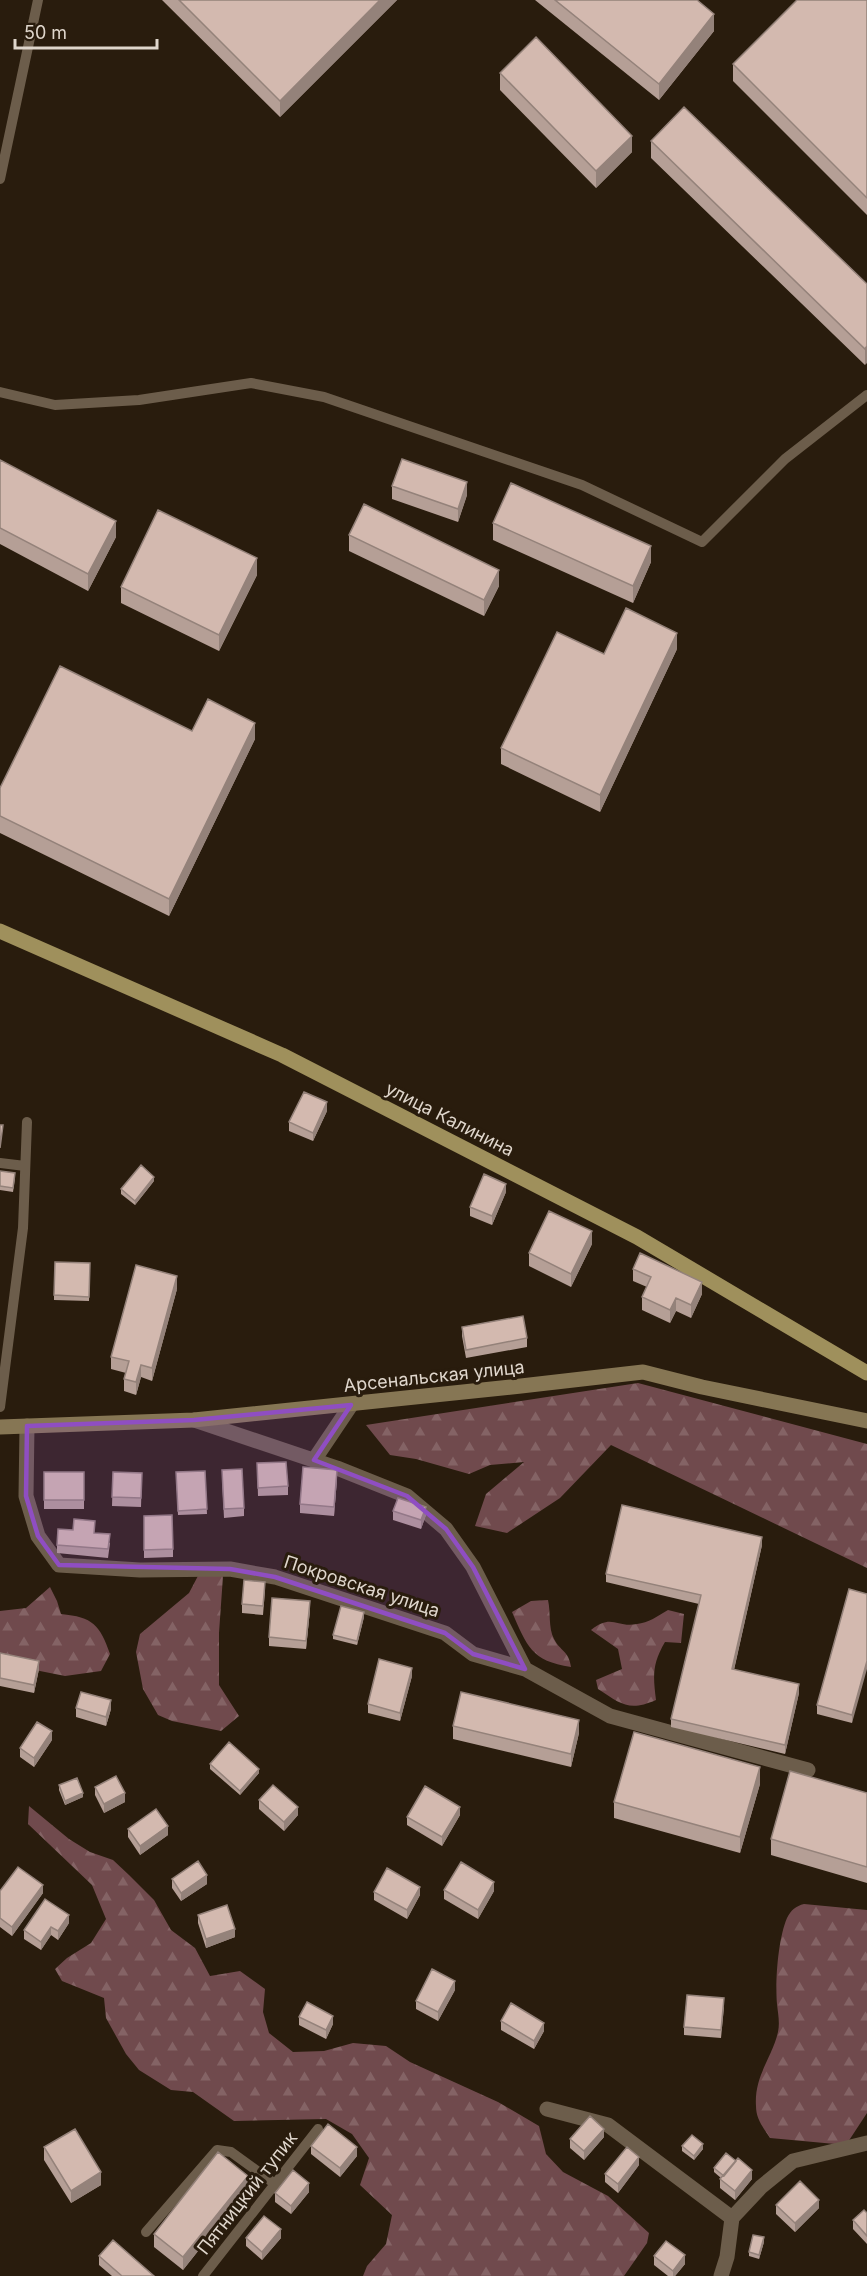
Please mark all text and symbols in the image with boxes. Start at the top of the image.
scale bar [15,12,158,50]
text: 50 m [24,22,67,43]
street label: улица Калинина [382,1078,518,1160]
street label: Арсенальская улица [343,1356,525,1396]
street label: Покровская улица [282,1551,442,1621]
street label: Пятницкий тупик [193,2127,302,2259]

